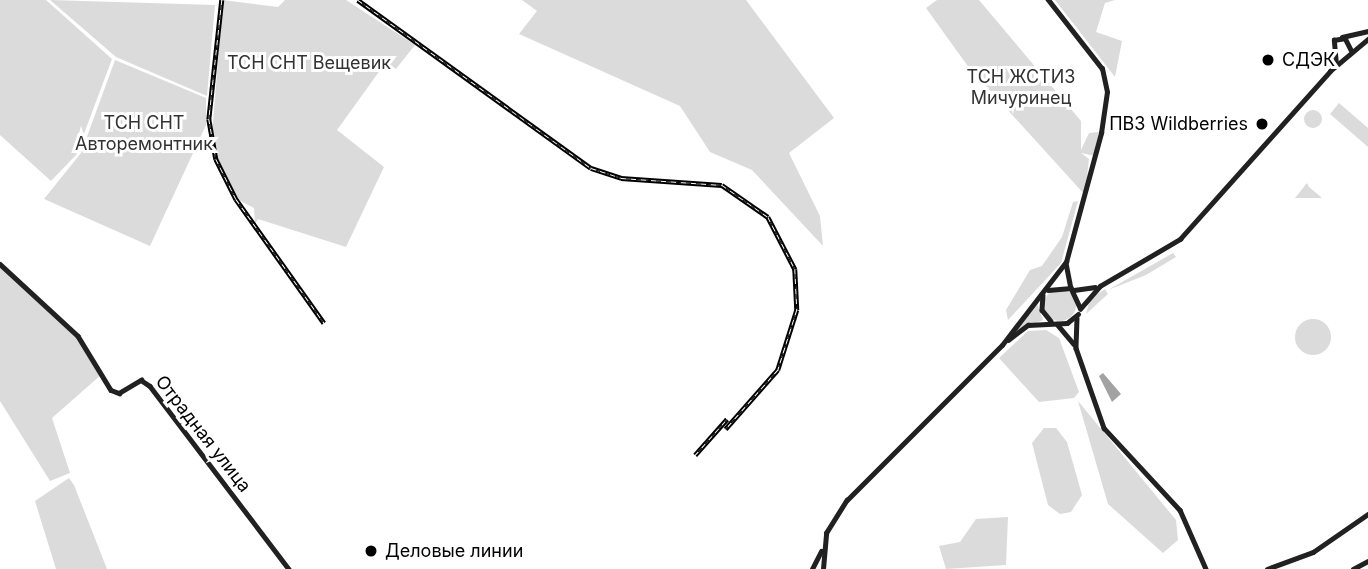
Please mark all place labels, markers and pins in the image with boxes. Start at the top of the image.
place label: СДЭК [1282,49,1335,71]
marker: СДЭК [1260,52,1276,68]
place label: ПВЗ Wildberries [1109,113,1248,135]
marker: ПВЗ Wildberries [1254,116,1270,132]
place label: Деловые линии [385,540,523,562]
marker: Деловые линии [363,543,379,559]

